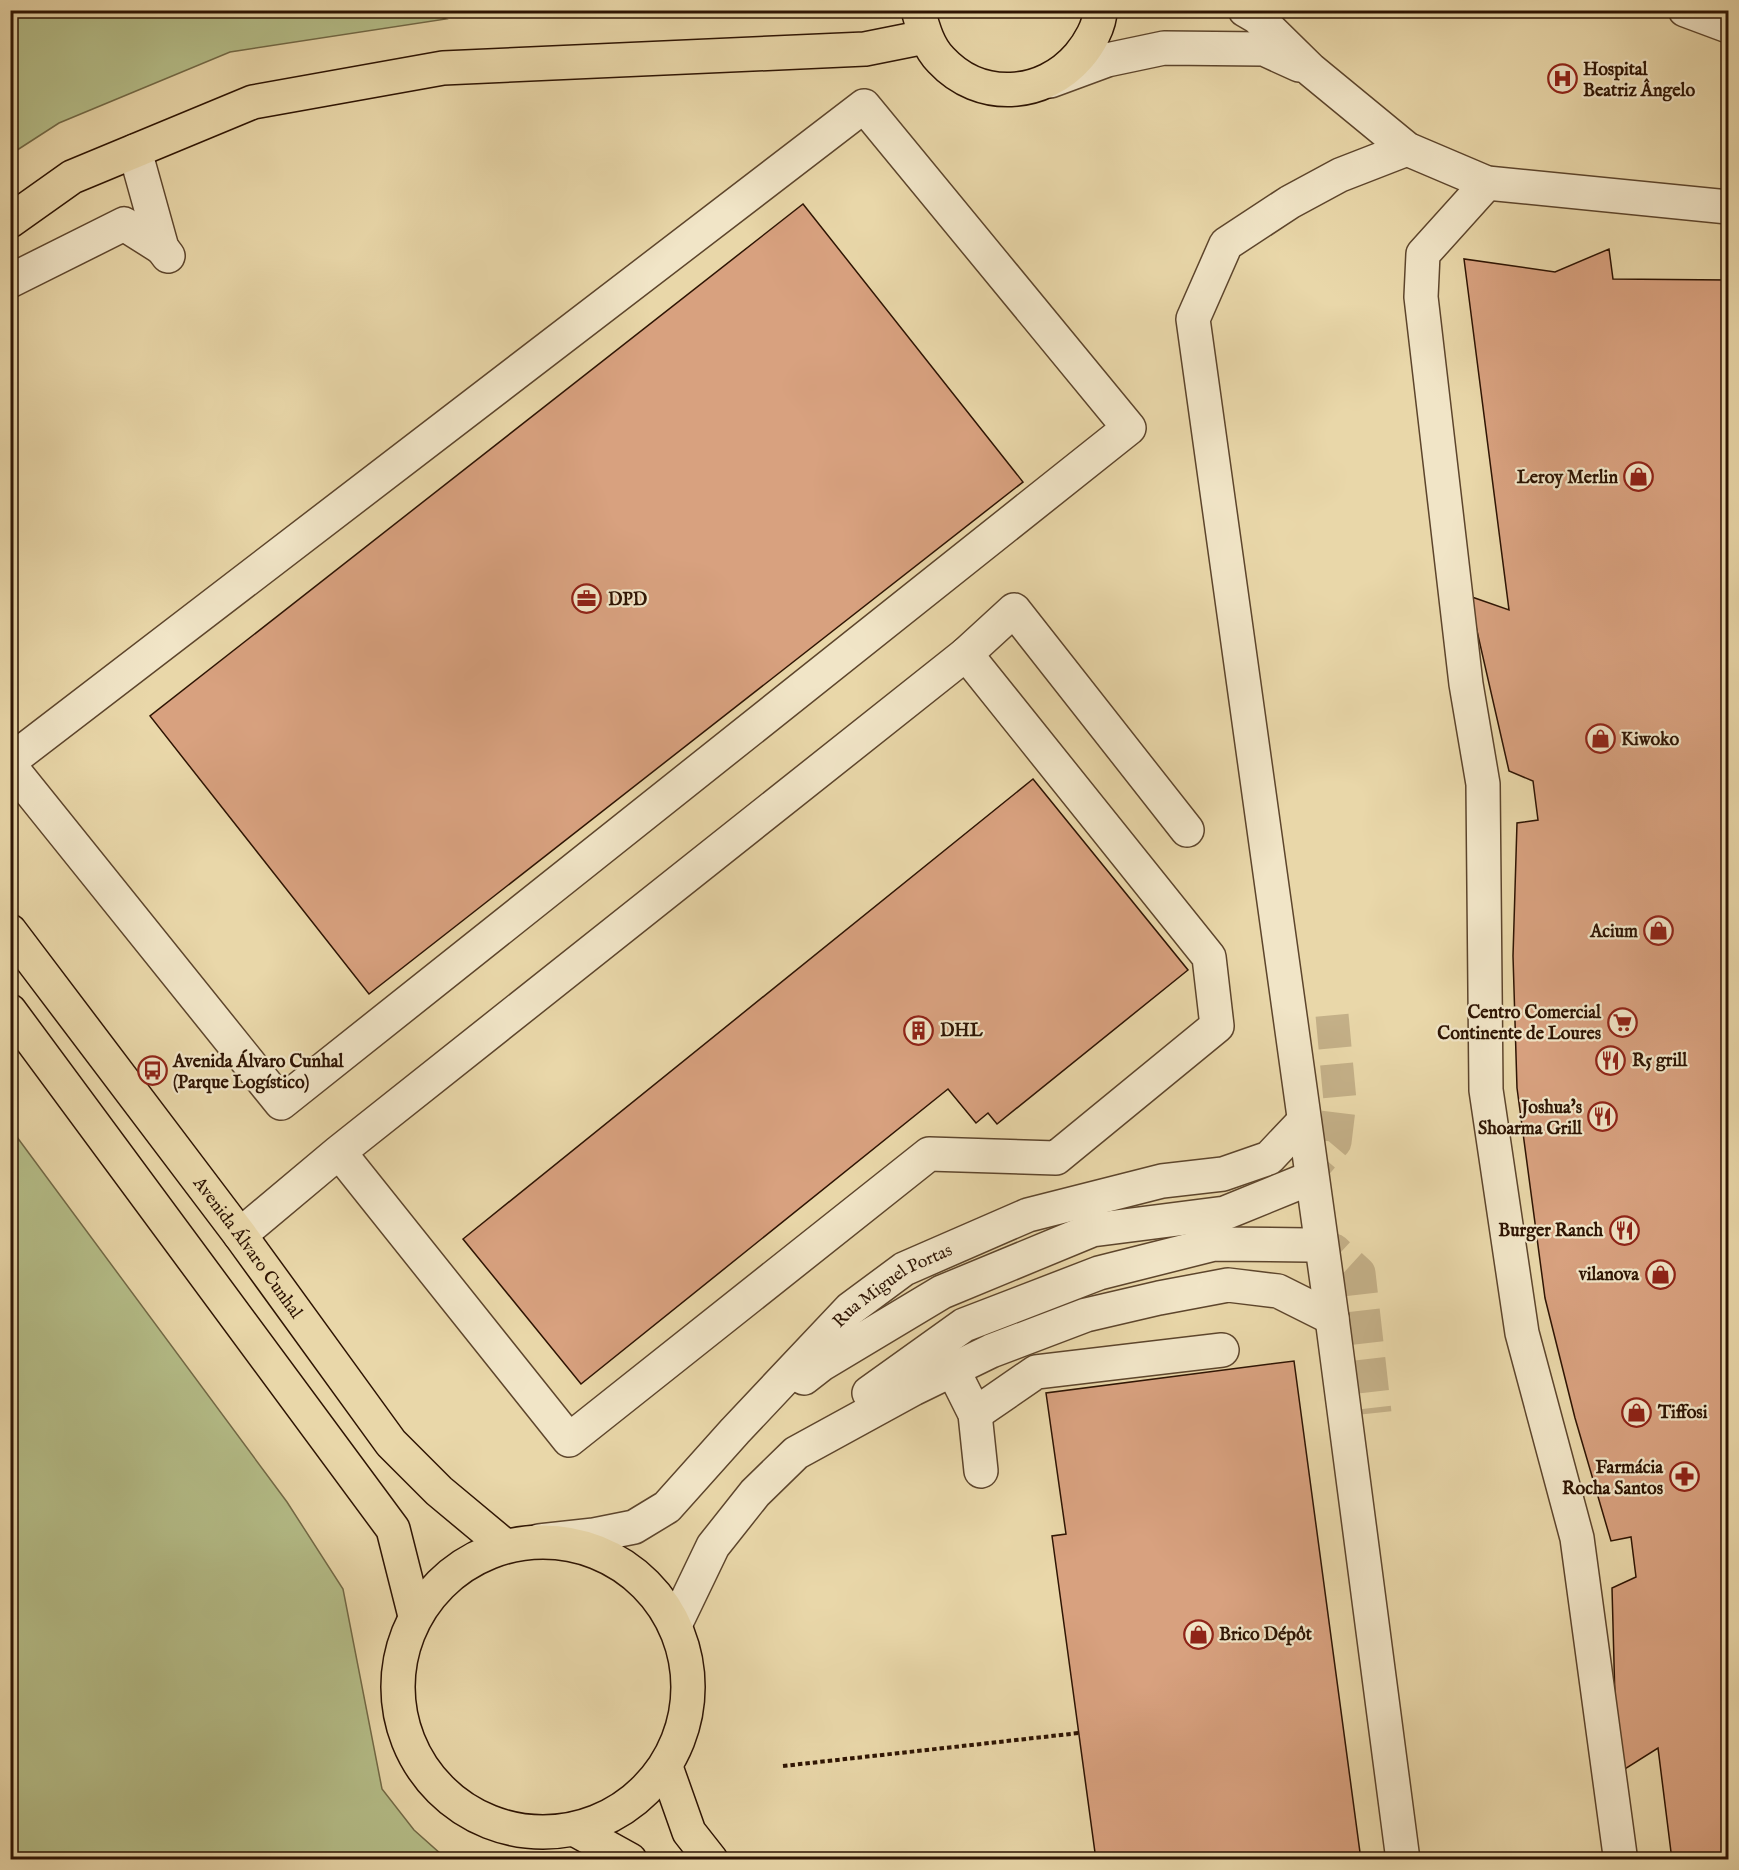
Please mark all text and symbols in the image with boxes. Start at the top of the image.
place label: Hospital Beatriz Ângelo [1583,59,1695,103]
hospital icon: Hospital Beatriz Ângelo [1546,63,1578,95]
shop icon: Leroy Merlin [1623,461,1655,493]
place label: Leroy Merlin [1517,467,1618,490]
office icon: DPD [571,583,603,615]
place label: DPD [608,589,648,612]
shop icon: Kiwoko [1584,723,1616,755]
place label: Kiwoko [1621,729,1679,752]
shop icon: Acium [1643,915,1675,947]
place label: Acium [1589,921,1638,944]
place label: Centro Comercial Continente de Loures [1437,1002,1602,1046]
supermarket icon: Centro Comercial Continente de Loures [1606,1006,1638,1038]
building icon: DHL [903,1014,935,1046]
place label: DHL [940,1020,984,1043]
restaurant icon: R5 grill [1595,1044,1627,1076]
place label: Avenida Álvaro Cunhal (Parque Logístico) [172,1049,345,1095]
place label: R5 grill [1632,1050,1688,1073]
bus stop icon: Avenida Álvaro Cunhal (Parque Logístico) [136,1055,168,1087]
place label: Joshua's Shoarma Grill [1478,1097,1583,1141]
restaurant icon: Joshua's Shoarma Grill [1587,1101,1619,1133]
street label: Avenida Álvaro Cunhal [186,1172,307,1324]
restaurant icon: Burger Ranch [1608,1214,1640,1246]
place label: Burger Ranch [1498,1220,1603,1243]
street label: Rua Miguel Portas [828,1239,956,1333]
shop icon: vilanova [1644,1258,1676,1290]
place label: vilanova [1578,1264,1640,1287]
shop icon: Tiffosi [1621,1396,1653,1428]
place label: Tiffosi [1657,1402,1708,1425]
place label: Farmácia Rocha Santos [1562,1457,1664,1501]
pharmacy icon: Farmácia Rocha Santos [1668,1461,1700,1493]
shop icon: Brico Dépôt [1182,1618,1214,1650]
place label: Brico Dépôt [1219,1624,1313,1647]

